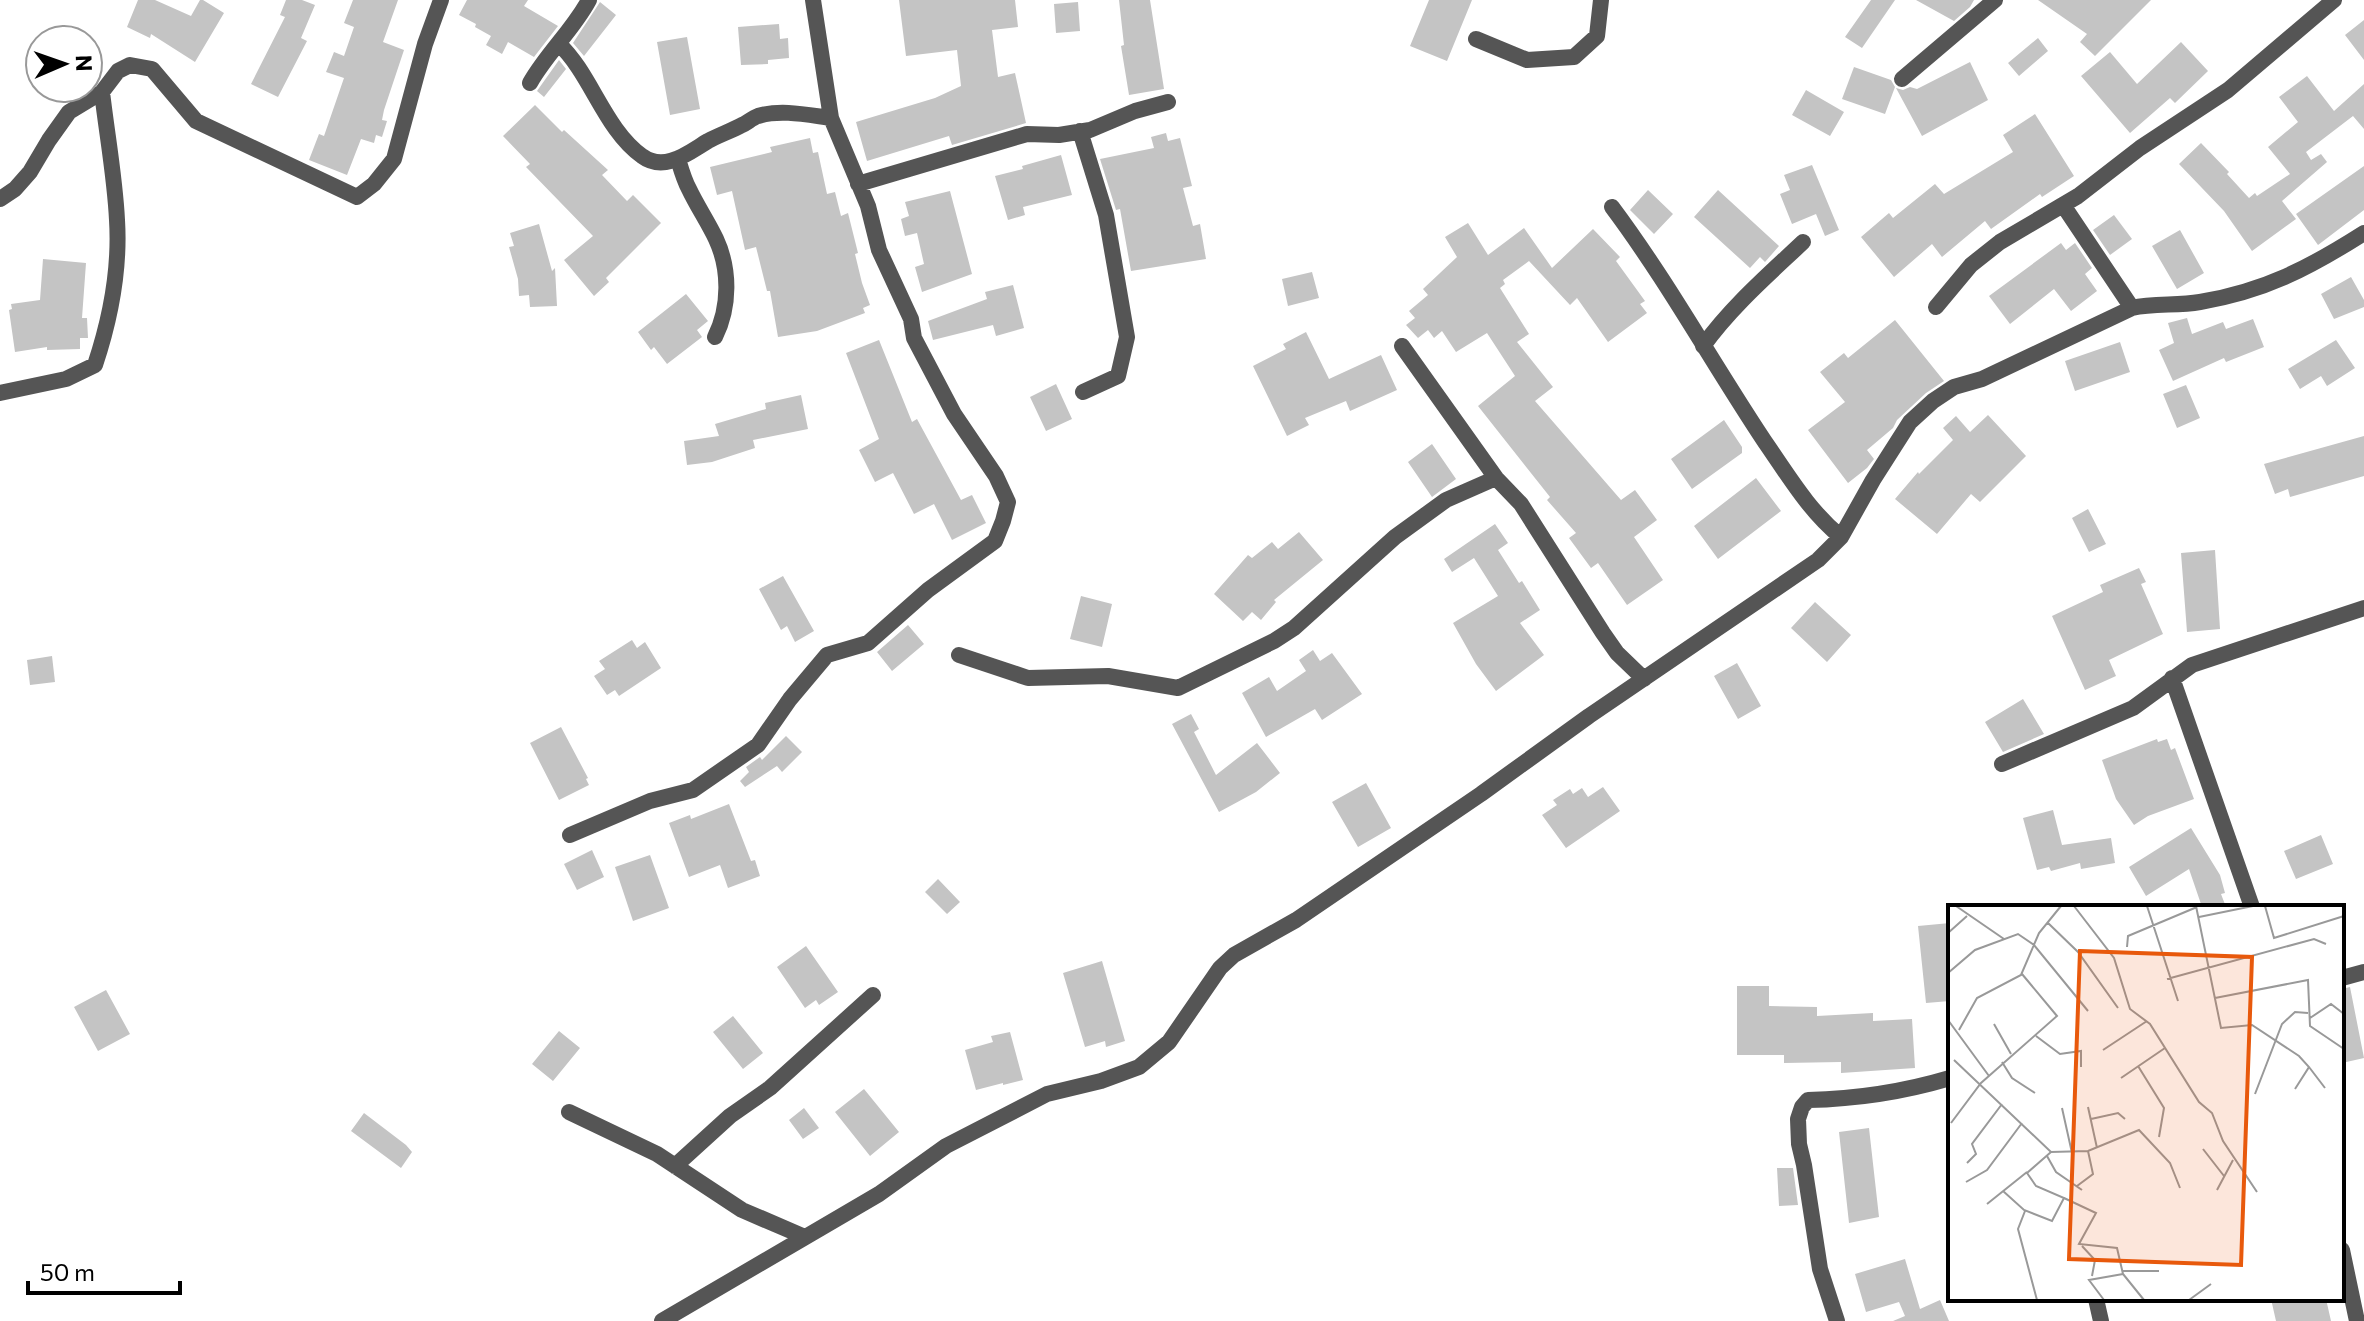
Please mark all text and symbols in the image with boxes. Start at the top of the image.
north arrow [24,24,104,104]
text: N [71,55,98,72]
inset map [1948,905,2344,1301]
scale bar [28,1245,180,1295]
text: 50 m [40,1257,95,1286]

